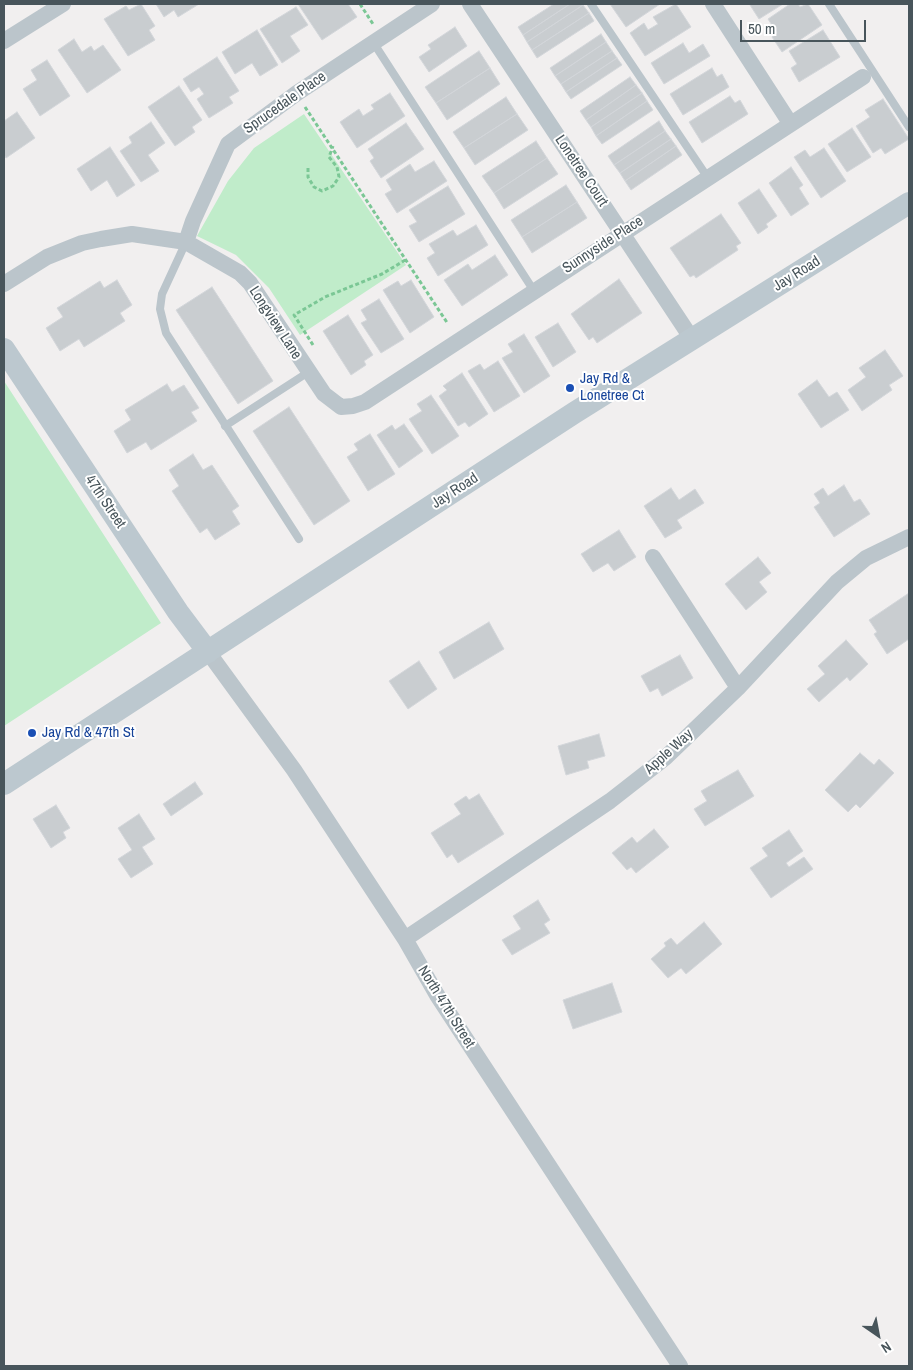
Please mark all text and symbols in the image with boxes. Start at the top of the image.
scale bar [743,10,869,42]
text: 50 m [748,18,775,39]
street label: Sprucedale Place [240,68,330,138]
street label: Lonetree Court [551,132,611,210]
street label: Sunnyside Place [559,212,647,278]
street label: Jay Road [770,253,824,295]
street label: Longview Lane [245,283,305,363]
place label: Jay Rd & Lonetree Ct [580,370,644,405]
marker: Jay Rd & Lonetree Ct [564,382,576,394]
street label: Jay Road [428,469,482,513]
street label: 47th Street [81,472,129,532]
place label: Jay Rd & 47th St [42,724,134,742]
street label: Apple Way [641,726,697,778]
marker: Jay Rd & 47th St [26,727,38,739]
street label: North 47th Street [414,963,478,1051]
north arrow [853,1310,903,1360]
text: N [878,1338,895,1357]

